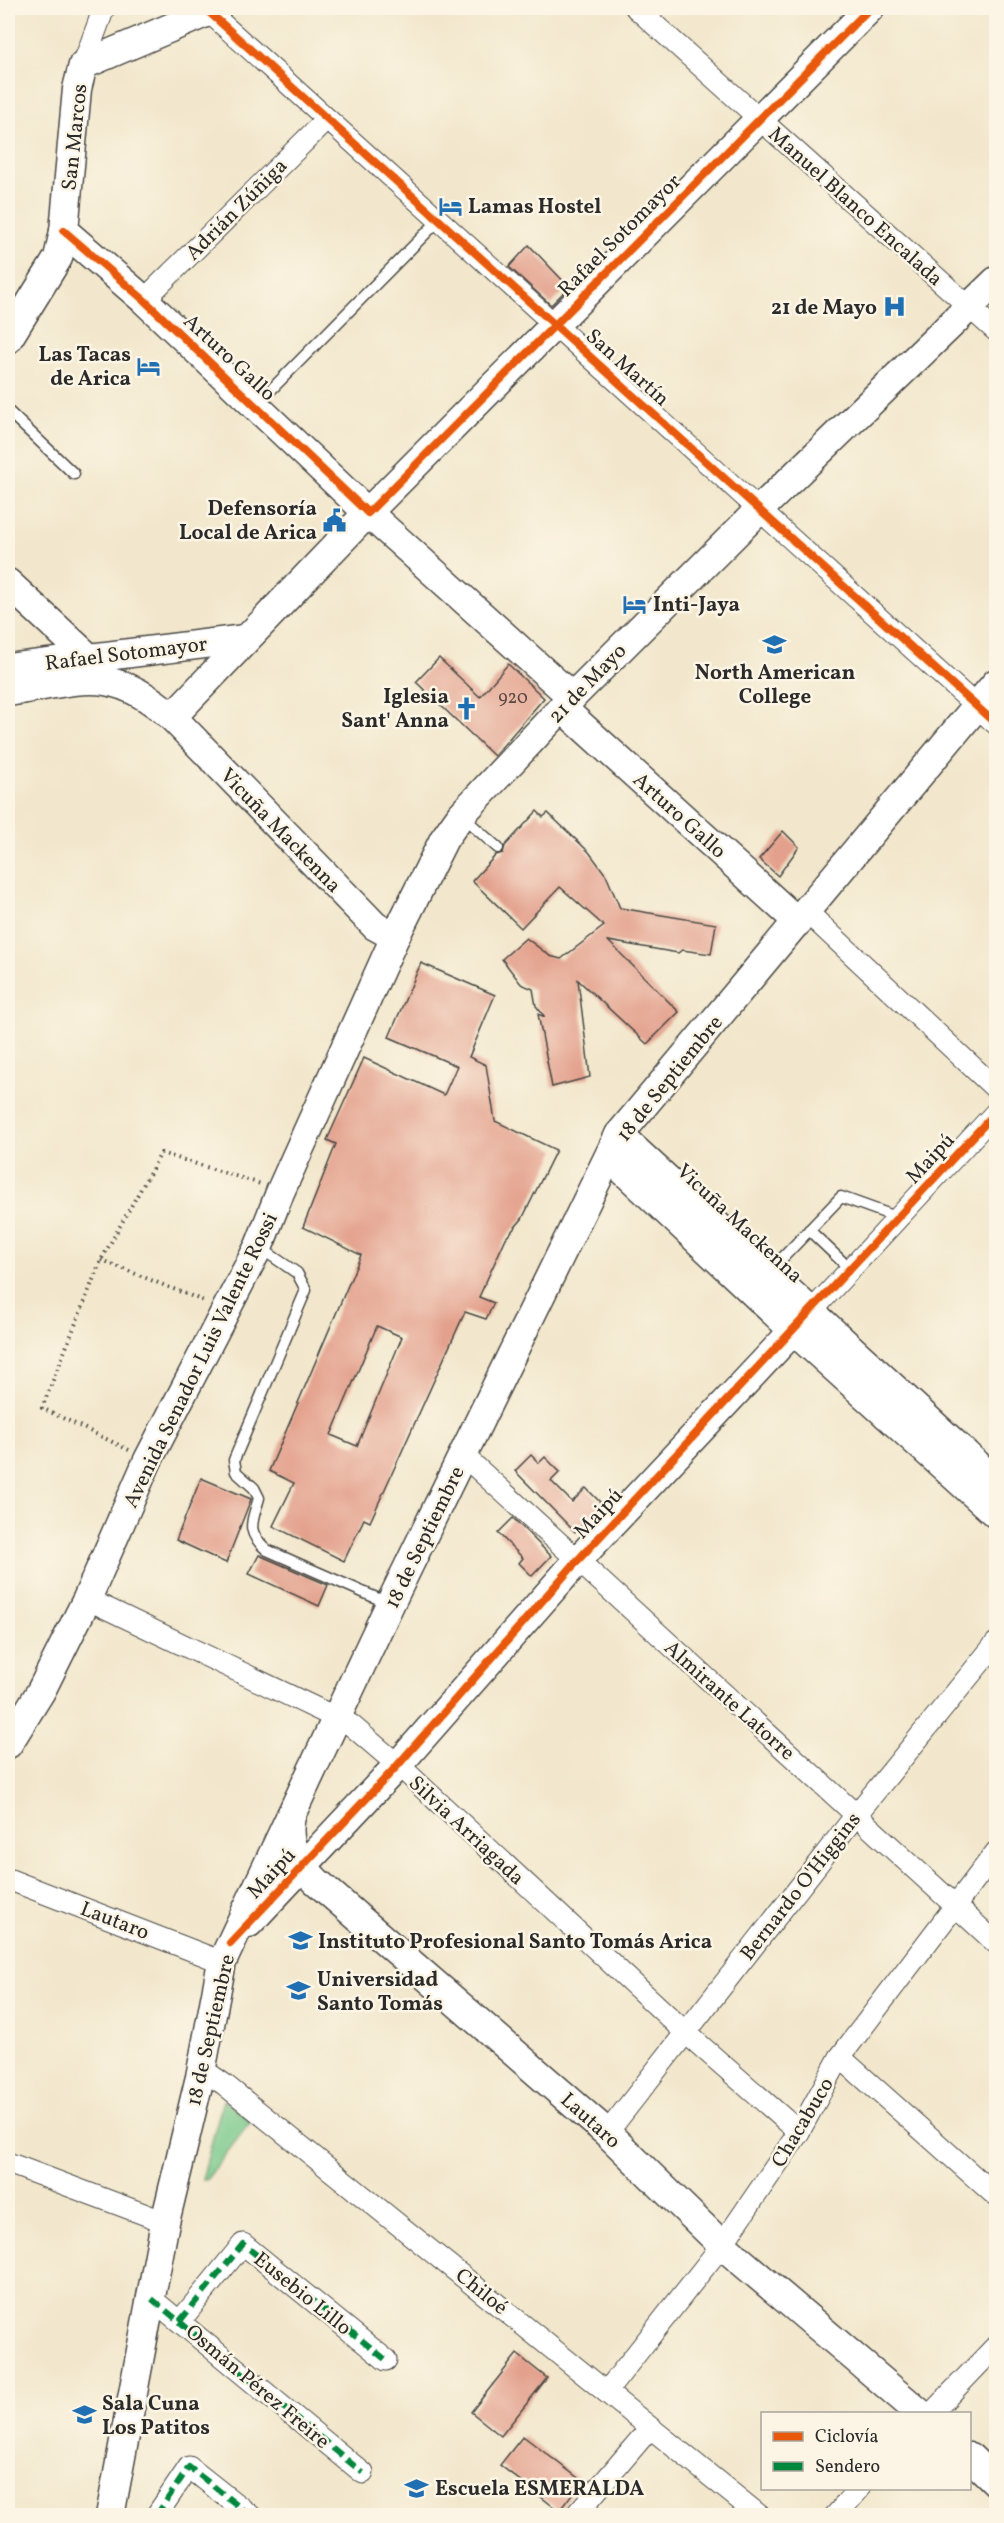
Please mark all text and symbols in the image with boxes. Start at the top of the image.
street label: San Marcos [55,82,96,192]
street label: Manuel Blanco Encalada [761,121,949,293]
street label: Adrián Zúñiga [180,153,295,268]
street label: Rafael Sotomayor [552,168,688,304]
hotel icon: Lamas Hostel [437,193,463,219]
place label: Lamas Hostel [468,193,601,222]
place label: 21 de Mayo [771,294,877,323]
hospital icon: 21 de Mayo [882,294,908,320]
street label: Arturo Gallo [176,308,281,408]
street label: San Martín [579,323,675,414]
place label: Las Tacas de Arica [39,341,131,394]
hotel icon: Las Tacas de Arica [136,353,162,379]
place label: Defensoría Local de Arica [179,495,317,548]
public building icon: Defensoría Local de Arica [322,507,348,533]
hotel icon: Inti-Jaya [622,591,648,617]
place label: Inti-Jaya [653,591,740,620]
street label: Rafael Sotomayor [43,630,209,679]
school or university icon: North American College [762,631,788,657]
street label: 21 de Mayo [542,638,634,731]
place label: North American College [695,659,855,712]
place label: Iglesia Sant' Anna [341,683,449,736]
house number: 920 [498,686,528,711]
church icon: Iglesia Sant' Anna [454,695,480,721]
street label: Vicuña Mackenna [213,762,347,900]
street label: Arturo Gallo [626,766,732,866]
street label: 18 de Septiembre [610,1010,730,1148]
street label: Maipú [900,1127,962,1191]
street label: Vicuña Mackenna [669,1158,809,1290]
street label: Avenida Senador Luis Valente Rossi [117,1208,286,1513]
street label: 18 de Septiembre [378,1462,472,1614]
street label: Maipú [568,1482,630,1546]
street label: Almirante Latorre [657,1635,801,1768]
street label: Silvia Arriagada [402,1770,530,1892]
street label: Bernardo O'Higgins [734,1807,868,1967]
street label: Maipú [241,1842,303,1906]
street label: Lautaro [76,1895,153,1948]
school or university icon: Instituto Profesional Santo Tomás Arica [287,1928,313,1954]
place label: Instituto Profesional Santo Tomás Arica [318,1928,712,1957]
street label: 18 de Septiembre [180,1951,243,2109]
place label: Universidad Santo Tomás [317,1966,443,2019]
school or university icon: Universidad Santo Tomás [286,1978,312,2004]
street label: Chacabuco [765,2072,842,2173]
street label: Lautaro [554,2086,626,2156]
street label: Eusebio Lillo [247,2246,357,2343]
street label: Chiloé [449,2262,514,2322]
street label: Osmán Pérez Freire [179,2318,335,2456]
place label: Sala Cuna Los Patitos [102,2390,210,2443]
school or university icon: Sala Cuna Los Patitos [71,2402,97,2428]
legend [761,2412,971,2490]
text: Ciclovía [815,2425,878,2450]
text: Sendero [815,2455,880,2480]
school or university icon: Escuela ESMERALDA [404,2475,430,2501]
place label: Escuela ESMERALDA [435,2475,644,2504]

